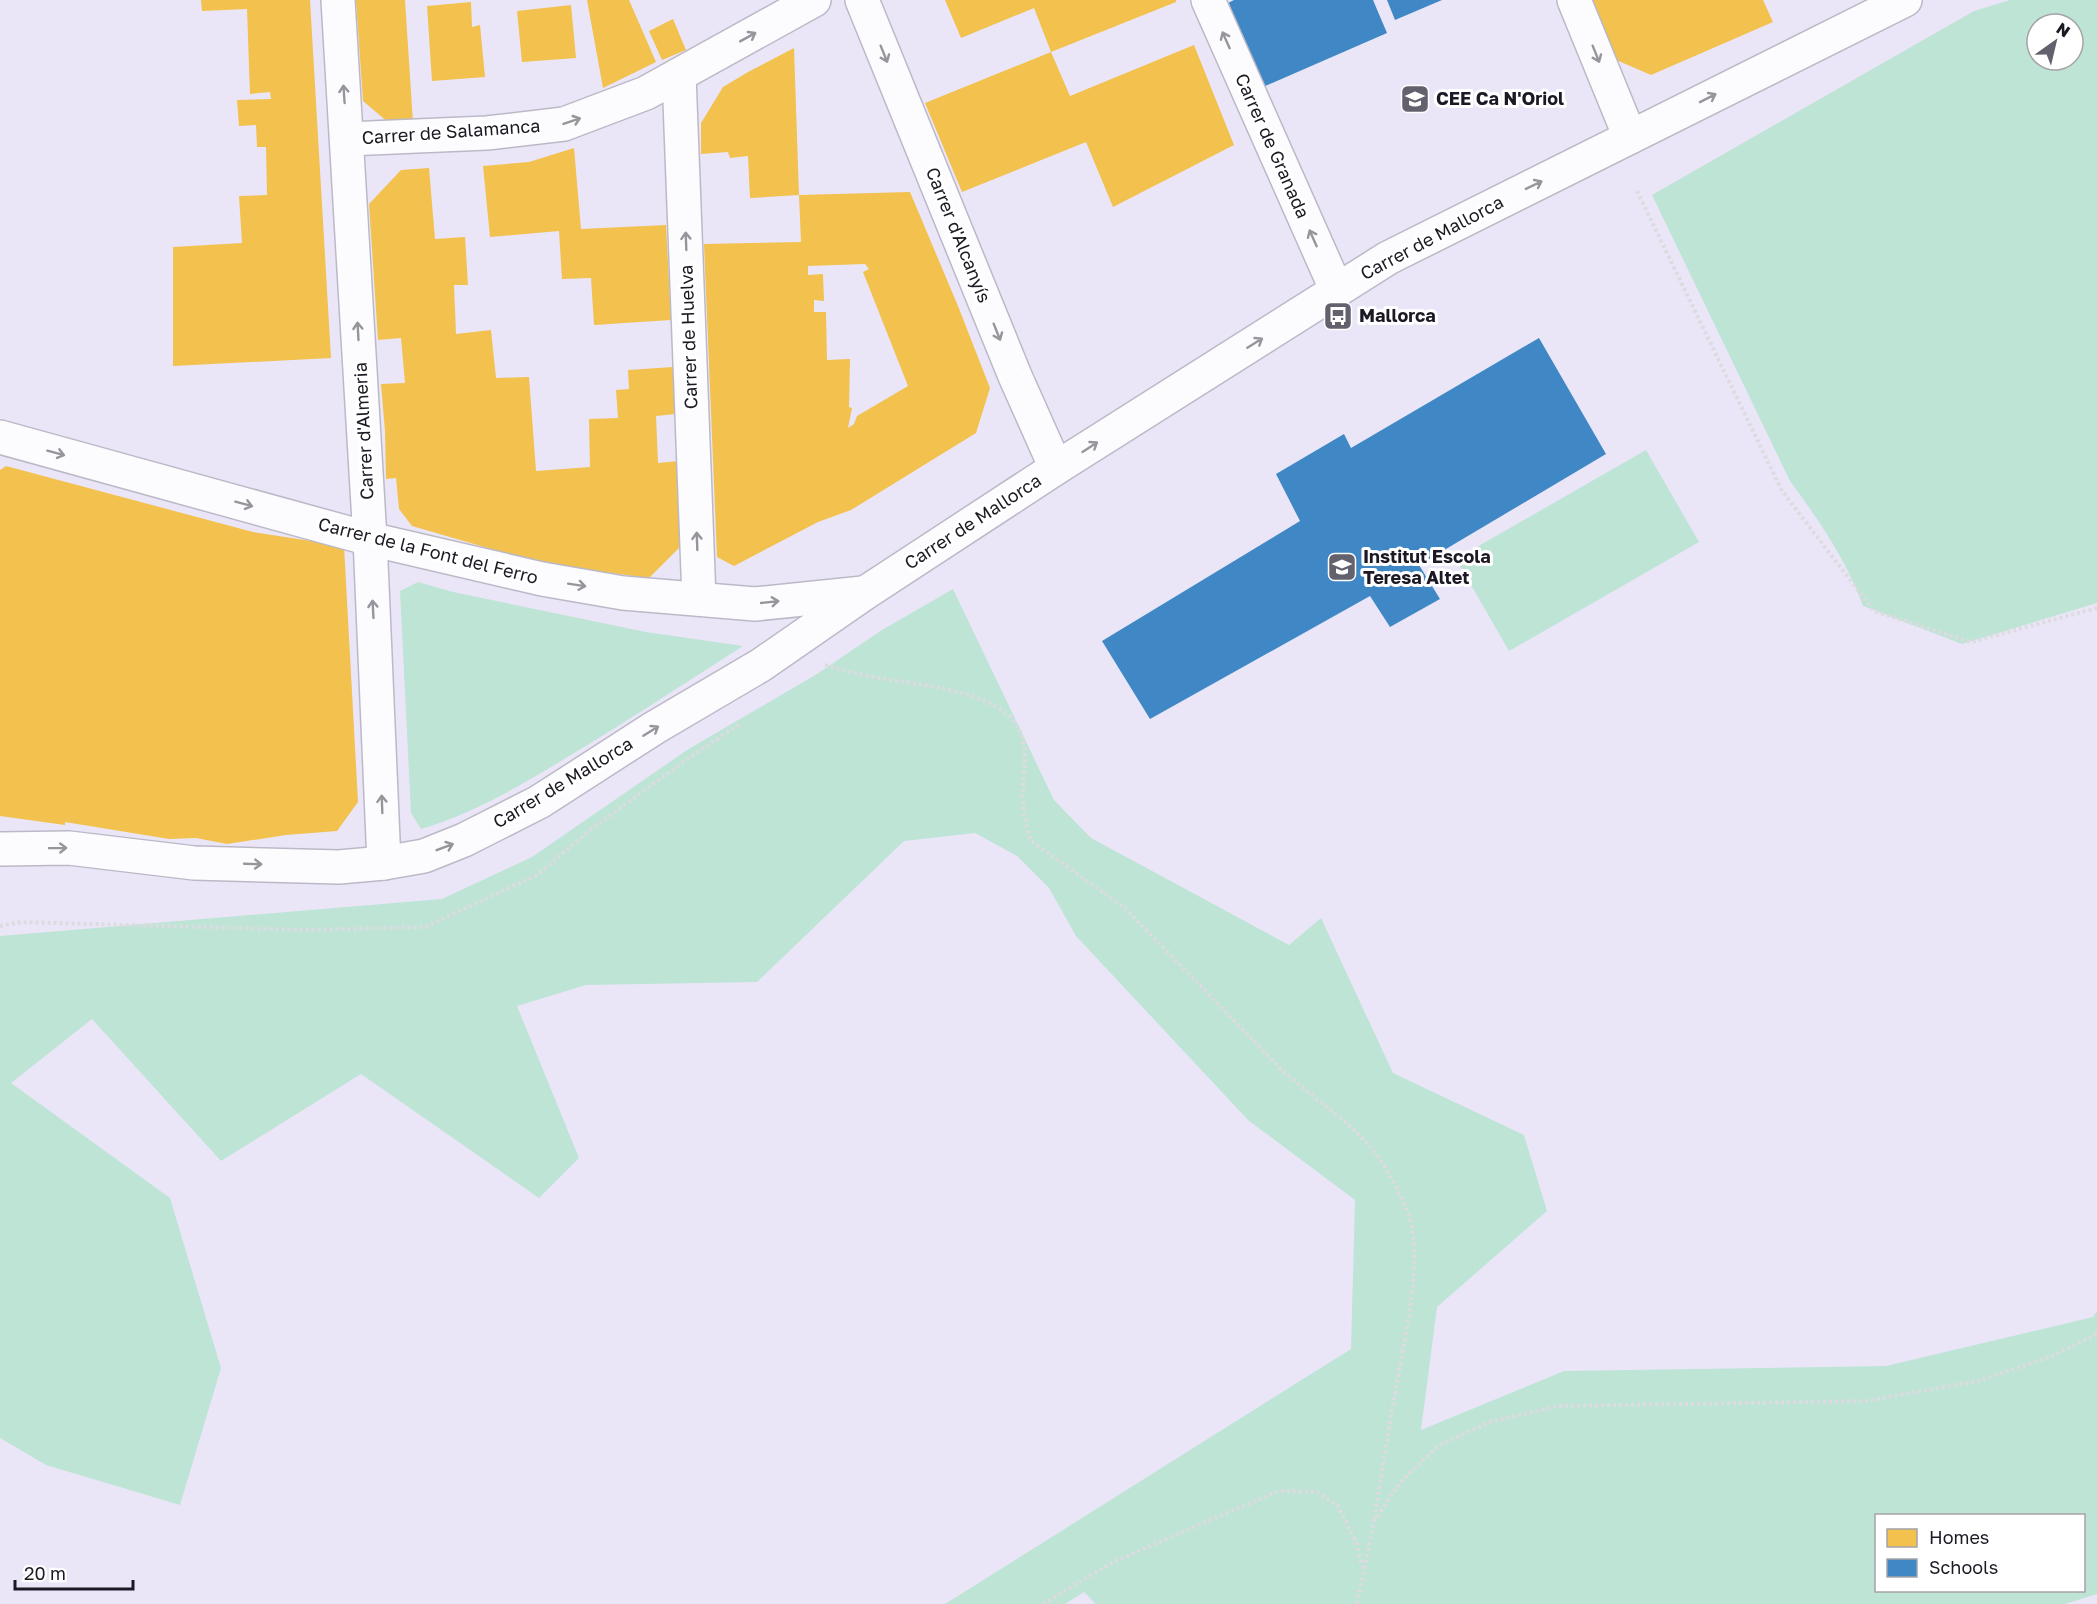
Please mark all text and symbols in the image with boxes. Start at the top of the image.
north arrow [2025,12,2085,72]
text: N [2053,18,2074,41]
one-way arrow [739,31,756,43]
one-way arrow [1219,32,1231,50]
one-way arrow [879,44,890,63]
one-way arrow [1591,44,1602,63]
street label: Carrer de Granada [1231,70,1315,222]
school or university icon: CEE Ca N'Oriol [1399,83,1431,115]
one-way arrow [339,85,350,105]
place label: CEE Ca N'Oriol [1436,87,1564,109]
one-way arrow [1699,92,1717,103]
street label: Carrer de Salamanca [361,114,541,148]
one-way arrow [563,114,581,125]
street label: Carrer d'Alcanyís [922,164,996,306]
one-way arrow [1525,179,1542,191]
street label: Carrer de Mallorca [1356,190,1507,284]
one-way arrow [1307,229,1318,248]
one-way arrow [680,231,691,251]
street label: Carrer de Huelva [674,265,702,410]
bus stop icon: Mallorca [1322,300,1354,332]
place label: Mallorca [1359,304,1436,326]
one-way arrow [353,321,364,341]
one-way arrow [992,322,1003,341]
one-way arrow [1246,337,1263,349]
street label: Carrer d'Almeria [348,362,378,500]
one-way arrow [1081,441,1098,453]
one-way arrow [47,447,66,459]
street label: Carrer de Mallorca [900,469,1045,574]
one-way arrow [235,499,254,510]
street label: Carrer de la Font del Ferro [316,512,541,588]
one-way arrow [691,531,703,551]
place label: Institut Escola Teresa Altet [1363,545,1491,588]
school or university icon: Institut Escola Teresa Altet [1326,551,1358,583]
one-way arrow [566,580,586,591]
one-way arrow [760,596,780,607]
one-way arrow [368,600,379,620]
one-way arrow [642,724,659,736]
street label: Carrer de Mallorca [489,732,636,832]
one-way arrow [377,795,388,815]
one-way arrow [435,841,454,852]
one-way arrow [48,842,68,854]
one-way arrow [242,859,262,870]
legend [1875,1514,2085,1592]
text: Homes [1929,1526,1989,1548]
scale bar [15,1553,134,1591]
text: Schools [1929,1556,1998,1578]
text: 20 m [24,1562,66,1584]

